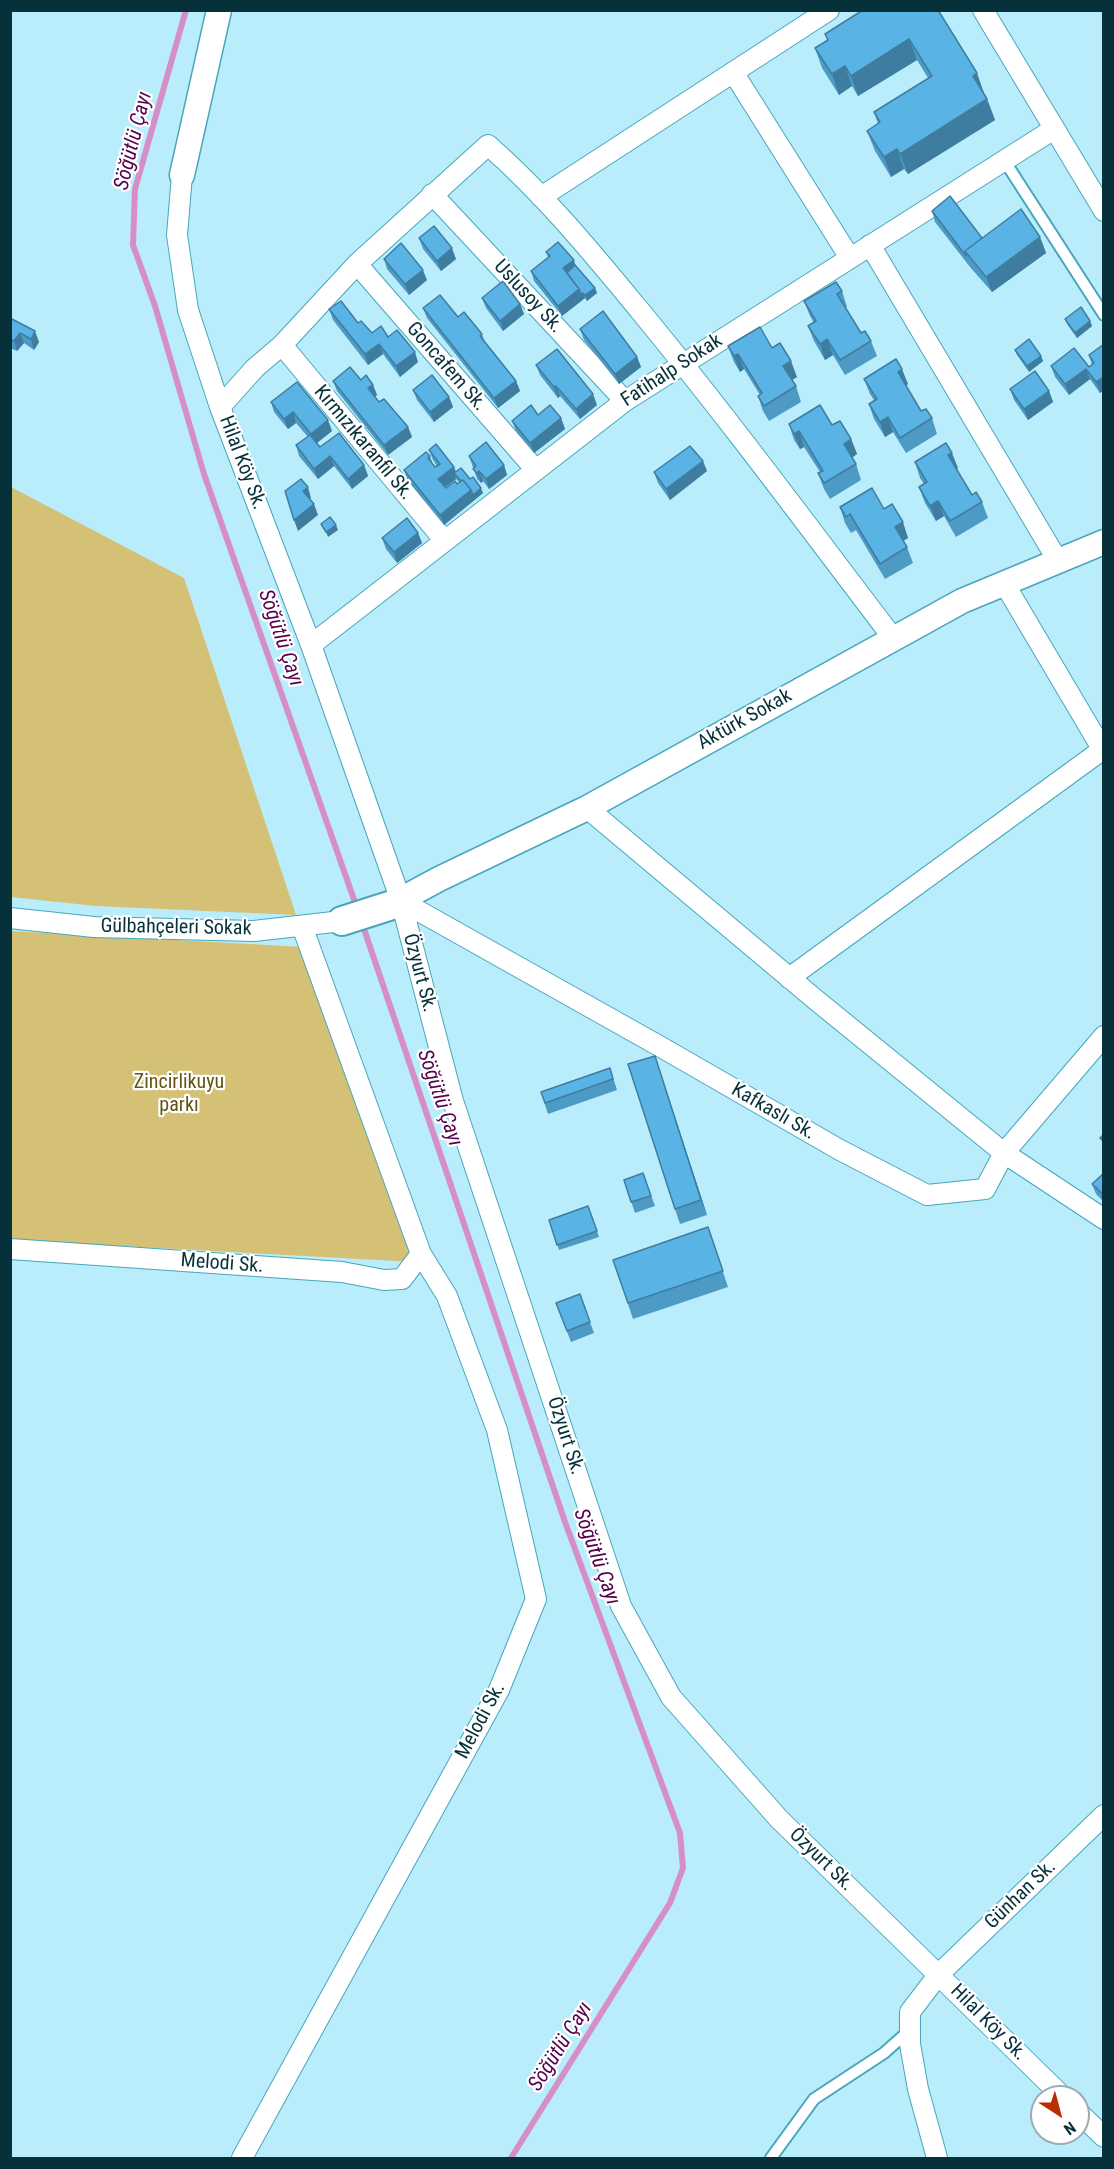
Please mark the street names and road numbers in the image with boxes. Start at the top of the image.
street label: Uslusoy Sk. [488,255,568,339]
street label: Goncafem Sk. [401,318,491,416]
street label: Fatihalp Sokak [617,329,727,413]
street label: Kırmızıkaranfil Sk. [308,381,418,505]
street label: Hilal Köy Sk. [213,413,271,513]
street label: Aktürk Sokak [694,684,796,756]
street label: Gülbahçeleri Sokak [100,915,252,941]
street label: Özyurt Sk. [397,931,441,1015]
street label: Kafkaslı Sk. [727,1078,819,1146]
street label: Melodi Sk. [180,1249,264,1279]
street label: Özyurt Sk. [541,1394,589,1478]
street label: Melodi Sk. [451,1679,511,1763]
street label: Özyurt Sk. [784,1823,858,1897]
street label: Günhan Sk. [981,1855,1061,1935]
street label: Hilal Köy Sk. [945,1980,1031,2066]

